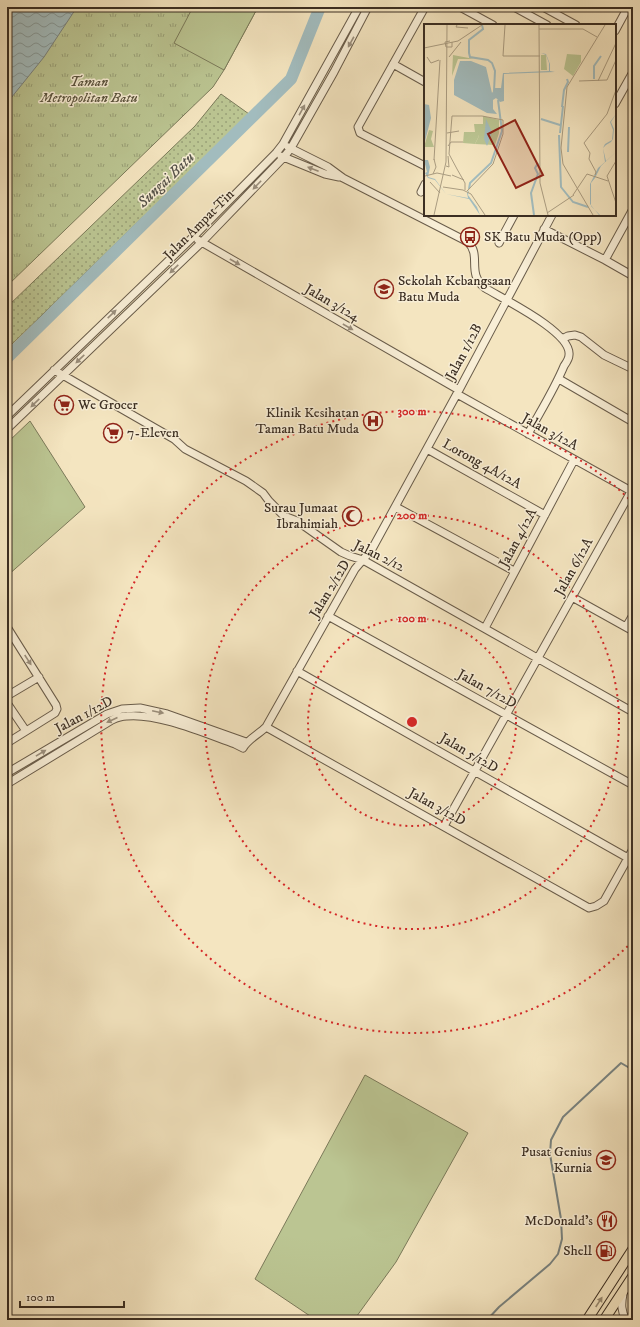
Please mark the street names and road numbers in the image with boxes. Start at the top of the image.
street label: Jalan Ampat Tin [158,185,239,266]
street label: Jalan 3/124 [299,279,364,326]
street label: Jalan 1/12B [441,320,486,385]
street label: Jalan 3/12A [517,408,582,455]
street label: Lorong 4A/12A [439,435,526,494]
street label: Jalan 4/12A [494,504,542,572]
street label: Jalan 6/12A [550,534,598,601]
street label: Jalan 2/12 [349,535,408,576]
street label: Jalan 2/12D [305,557,354,623]
street label: Jalan 7/12D [452,664,520,713]
street label: Jalan 1/12D [50,692,116,739]
street label: Jalan 5/12D [435,728,501,777]
street label: Jalan 3/12D [403,783,469,830]

